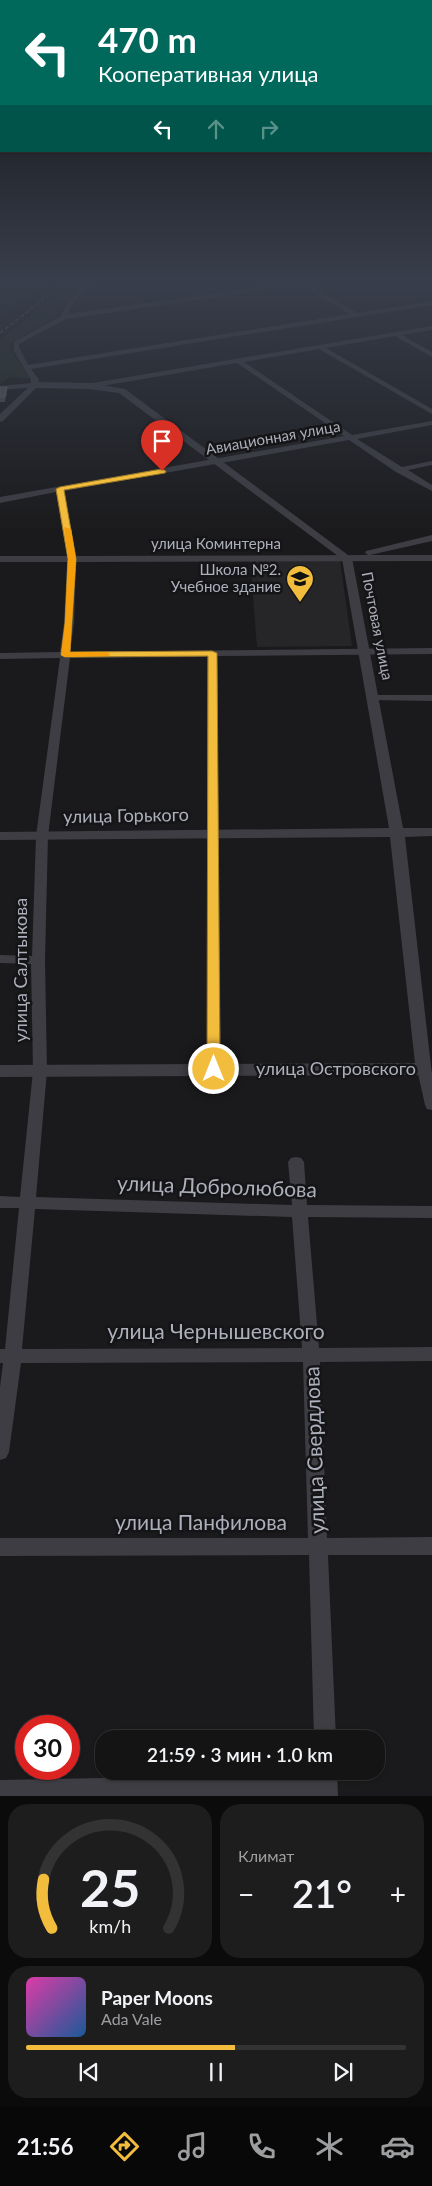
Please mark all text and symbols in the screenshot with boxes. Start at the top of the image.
text: 470 m [98,18,197,60]
icon: left [15,20,80,85]
text: Кооперативная улица [98,60,318,87]
icon: left [149,115,177,143]
icon: ahead [202,115,230,143]
icon: right [255,115,283,143]
street label: Авиационная улица [204,416,342,458]
pin [141,420,183,471]
icon: arrive [148,427,176,455]
street label: улица Коминтерна [151,534,281,552]
place label: Школа №2. Учебное здание [171,560,281,595]
school or university icon: Школа №2. Учебное здание [285,564,315,603]
street label: Почтовая улица [359,570,397,681]
street label: улица Горького [63,803,189,827]
street label: улица Салтыкова [9,898,31,1042]
position arrow [187,1042,239,1094]
street label: улица Островского [256,1057,416,1079]
street label: улица Добролюбова [117,1170,317,1201]
street label: улица Чернышевского [107,1318,325,1343]
street label: улица Свердлова [298,1366,329,1534]
street label: улица Панфилова [115,1509,287,1534]
speed limit sign: 30 [15,1715,80,1780]
text: 21:59 · 3 мин · 1.0 km [147,1743,333,1766]
text: Климат [238,1846,294,1865]
text: 25 [80,1856,140,1918]
text: 21° [292,1870,352,1916]
text: − [238,1877,254,1911]
text: + [390,1877,406,1911]
text: km/h [89,1915,131,1937]
text: Paper Moons [101,1986,213,2009]
text: Ada Vale [101,2009,162,2028]
icon: previous [75,2058,103,2086]
icon: pause [202,2058,230,2086]
icon: next [329,2058,357,2086]
icon: directions [107,2129,142,2164]
icon: music [175,2129,210,2164]
icon: phone [244,2129,279,2164]
icon: climate [312,2129,347,2164]
icon: car [380,2129,415,2164]
text: 21:56 [17,2133,73,2160]

